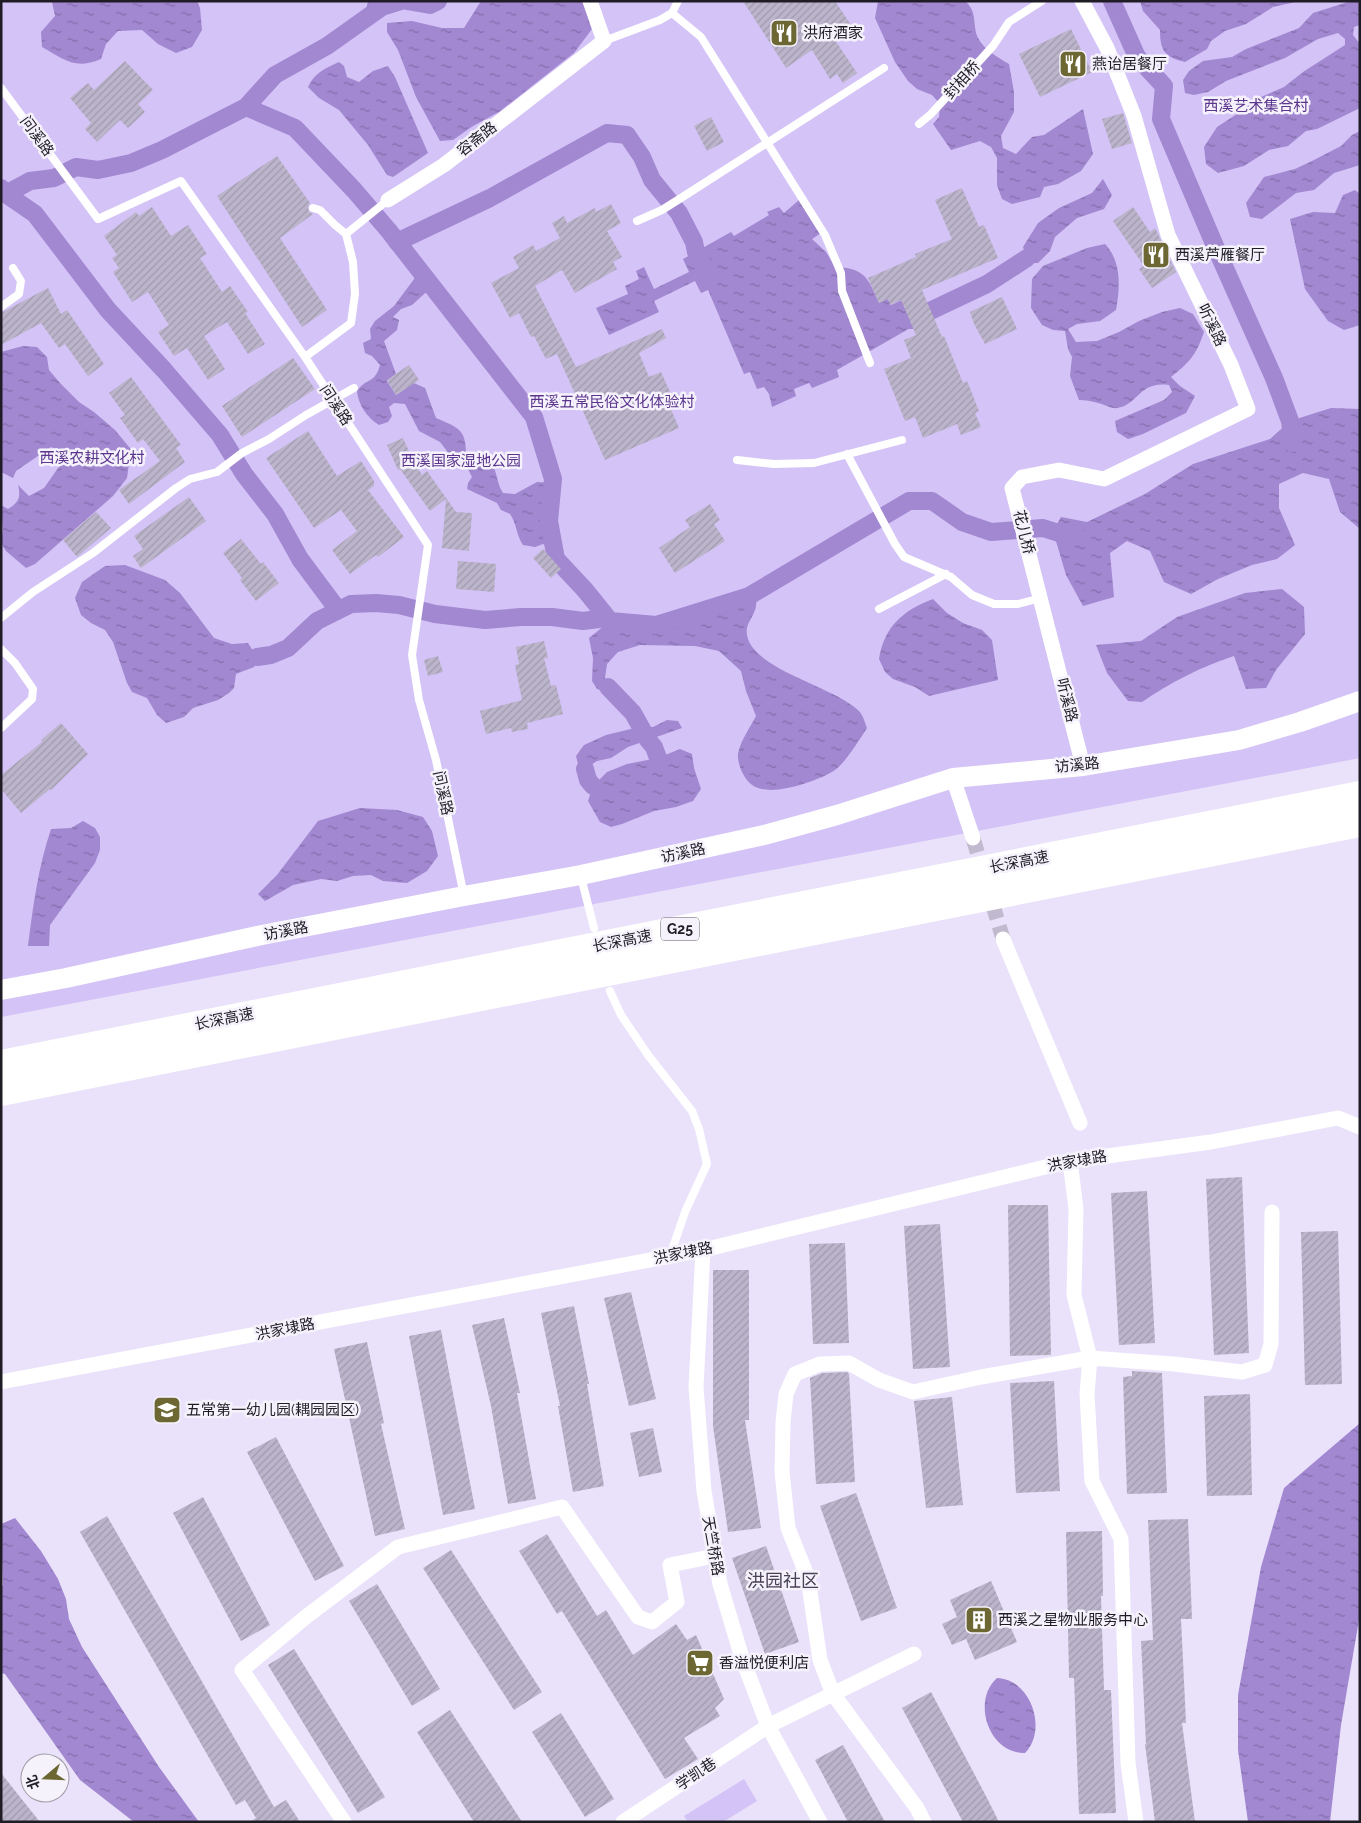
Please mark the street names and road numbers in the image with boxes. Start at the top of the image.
street label: 封相桥 [940,57,984,103]
street label: 问溪路 [16,113,58,159]
street label: 容斋路 [454,118,500,160]
street label: 听溪路 [1194,301,1230,349]
street label: 问溪路 [316,381,356,429]
street label: 花儿桥 [1010,508,1038,556]
street label: 听溪路 [1053,676,1081,724]
street label: 访溪路 [1054,754,1100,776]
street label: 问溪路 [430,769,456,817]
street label: 访溪路 [659,840,707,866]
street label: 长深高速 [988,847,1050,877]
street label: 访溪路 [262,918,310,944]
road number: G25 [661,918,699,941]
street label: 长深高速 [591,926,653,956]
street label: 长深高速 [193,1004,255,1034]
street label: 洪家埭路 [1046,1147,1108,1175]
street label: 洪家埭路 [652,1238,714,1268]
street label: 洪家埭路 [254,1314,316,1344]
street label: 天竺桥路 [699,1515,727,1577]
street label: 学凯巷 [672,1754,720,1794]

